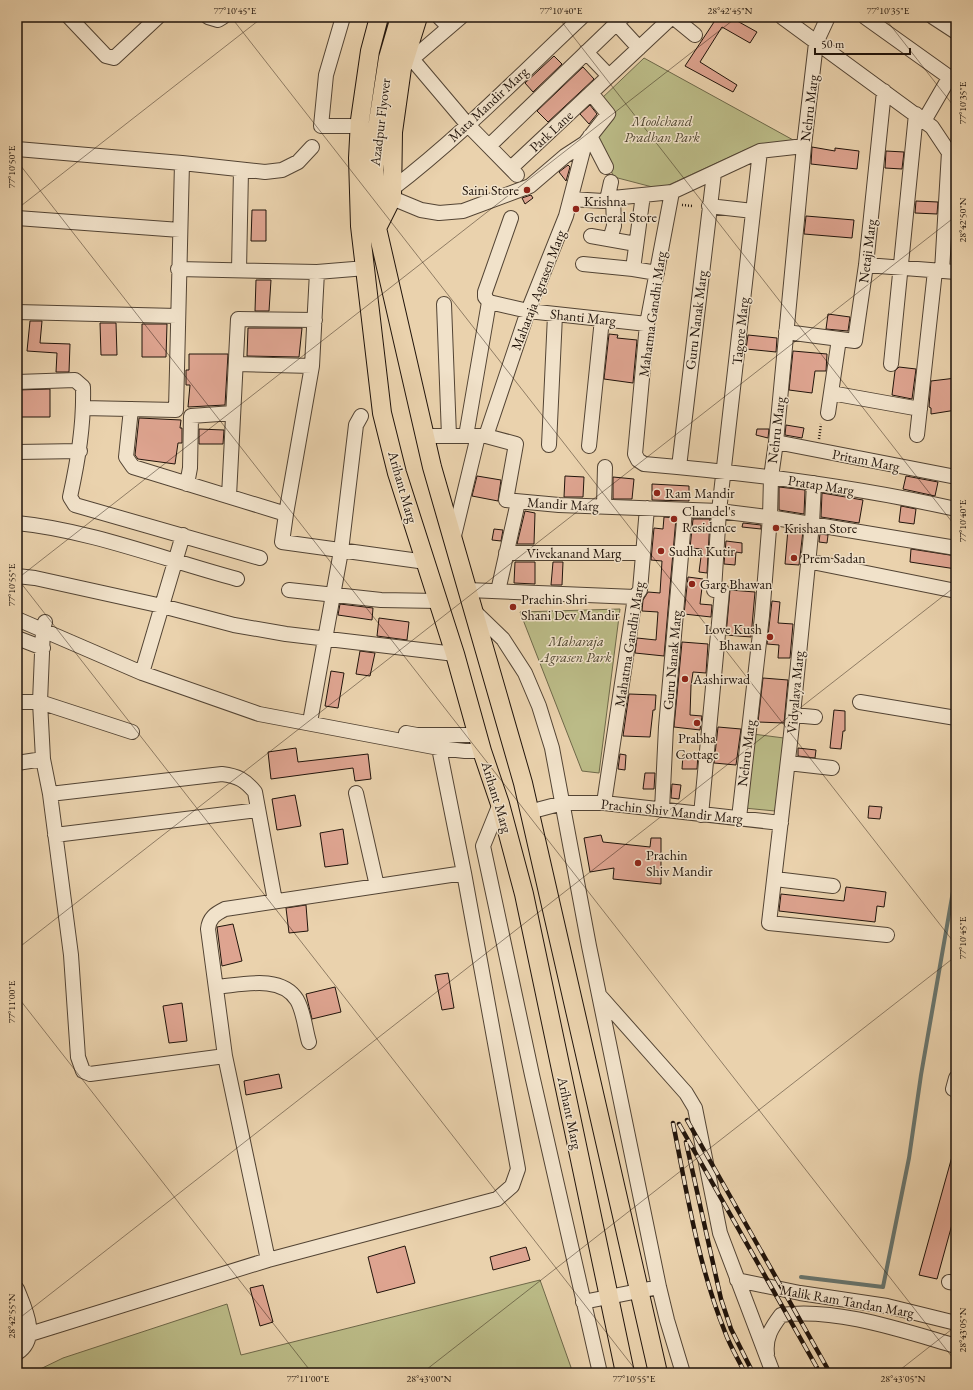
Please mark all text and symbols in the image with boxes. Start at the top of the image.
text: 77°10'45"E [214,4,257,17]
text: 77°10'40"E [540,4,583,17]
text: 28°42'45"N [708,4,753,17]
text: 77°10'35"E [867,4,910,17]
scale bar [815,30,910,56]
text: 50 m [821,36,845,52]
street label: Mata Mandir Marg [444,62,532,146]
street label: Nehru Marg [796,73,822,143]
street label: Azadpur Flyover [366,77,394,168]
text: 77°10'35"E [956,81,969,124]
street label: Park Lane [525,106,577,156]
park label: Moolchand Pradhan Park [624,112,700,146]
text: 77°10'50"E [5,145,18,188]
place label: Saini Store [462,181,520,199]
marker: Saini Store [522,185,532,195]
place label: Krishna General Store [584,192,657,226]
text: 28°42'50"N [956,197,969,242]
marker: Krishna General Store [571,204,581,214]
street label: Netaji Marg [854,217,880,284]
street label: Maharaja Agrasen Marg [507,227,570,353]
street label: Mahatma Gandhi Marg [634,249,670,378]
street label: Guru Nanak Marg [681,268,711,371]
street label: Tagore Marg [727,295,753,366]
street label: Shanti Marg [549,305,618,329]
street label: Nehru Marg [763,395,789,465]
street label: Pritam Marg [831,445,902,476]
street label: Arihant Marg [384,448,422,526]
street label: Pratap Marg [787,471,856,499]
place label: Ram Mandir [665,484,735,502]
marker: Ram Mandir [652,488,662,498]
street label: Mandir Marg [527,493,600,515]
text: 77°10'40"E [956,499,969,542]
place label: Chandel's Residence [682,502,737,536]
marker: Chandel's Residence [669,514,679,524]
place label: Krishan Store [784,519,858,537]
marker: Krishan Store [771,523,781,533]
place label: Sudha Kutir [669,542,735,560]
street label: Vivekanand Marg [527,544,622,562]
marker: Sudha Kutir [656,546,666,556]
place label: Prem Sadan [802,549,866,567]
marker: Prem Sadan [789,553,799,563]
text: 77°10'55"E [5,563,18,606]
place label: Garg Bhawan [700,575,773,593]
street label: Mahatma Gandhi Marg [610,579,648,708]
marker: Garg Bhawan [687,579,697,589]
place label: Prachin Shri Shani Dev Mandir [521,590,620,624]
marker: Prachin Shri Shani Dev Mandir [508,602,518,612]
street label: Guru Nanak Marg [659,608,685,711]
place label: Love Kush Bhawan [704,620,763,654]
park label: Maharaja Agrasen Park [539,632,612,666]
marker: Love Kush Bhawan [765,632,775,642]
street label: Vidyalaya Marg [782,649,808,734]
place label: Aashirwad [692,670,751,688]
marker: Aashirwad [680,674,690,684]
marker: Prabha Cottage [692,718,702,728]
street label: Nehru Marg [733,718,759,788]
place label: Prabha Cottage [676,729,719,763]
street label: Arihant Marg [477,758,517,836]
street label: Prachin Shiv Mandir Marg [600,795,745,827]
place label: Prachin Shiv Mandir [646,846,713,880]
marker: Prachin Shiv Mandir [633,858,643,868]
text: 77°10'45"E [956,916,969,959]
text: 77°11'00"E [5,980,18,1023]
street label: Arihant Marg [553,1074,587,1152]
street label: Malik Ram Tandan Marg [779,1280,916,1322]
text: 28°42'55"N [5,1293,18,1338]
text: 28°43'05"N [956,1307,969,1352]
text: 77°11'00"E [287,1372,330,1385]
text: 28°43'00"N [407,1372,452,1385]
text: 77°10'55"E [613,1372,656,1385]
text: 28°43'05"N [881,1372,926,1385]

